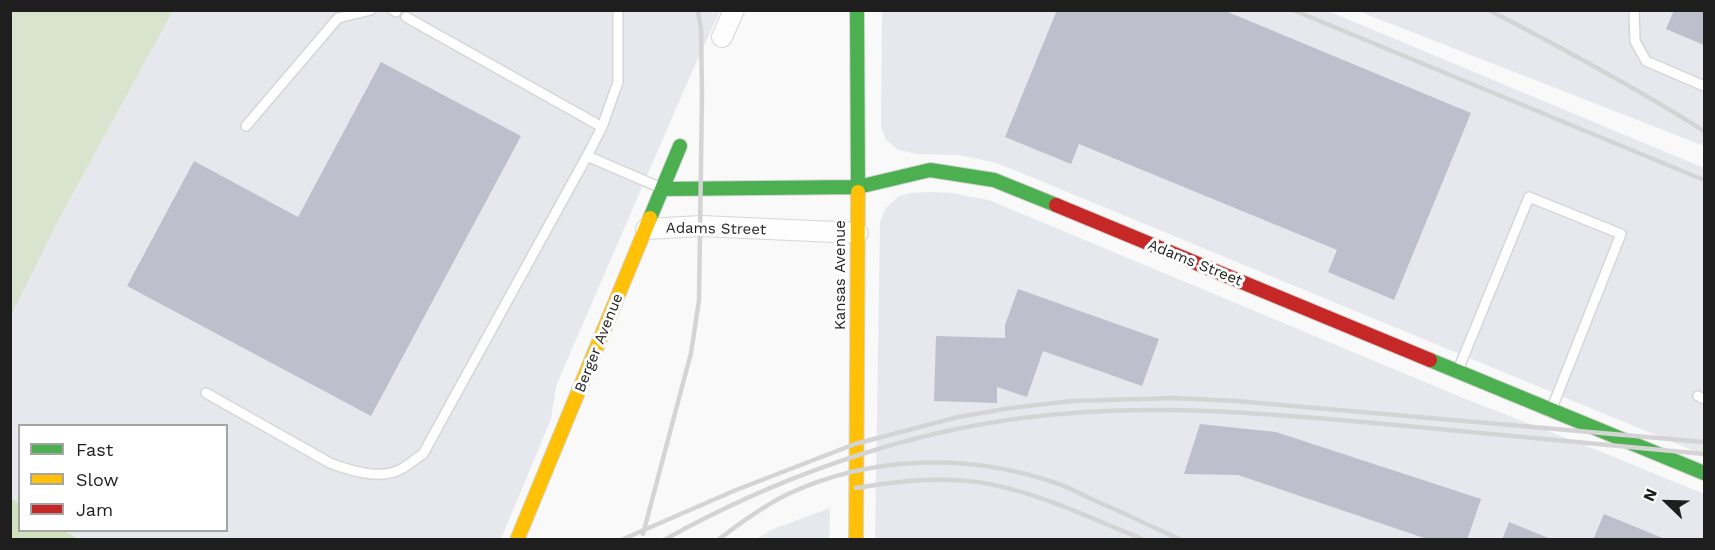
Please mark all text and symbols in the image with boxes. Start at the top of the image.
street label: Adams Street [666,219,766,239]
street label: Kansas Avenue [832,220,850,330]
street label: Adams Street [1145,236,1245,290]
street label: Berger Avenue [571,291,627,395]
legend [18,424,228,532]
text: Fast [76,439,113,460]
text: Slow [76,469,119,490]
north arrow [1637,472,1697,532]
text: N [1639,486,1661,504]
text: Jam [76,499,113,520]

